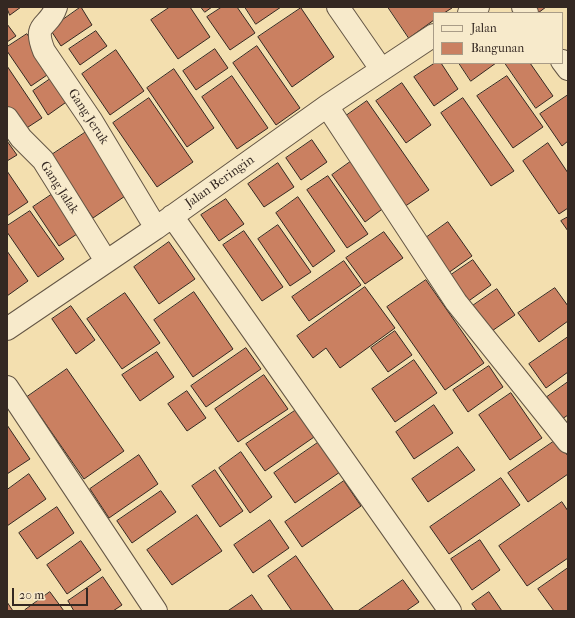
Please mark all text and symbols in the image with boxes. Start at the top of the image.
legend [433,12,563,64]
text: Jalan [471,21,497,35]
text: Bangunan [471,41,524,55]
street label: Gang Jeruk [64,86,112,148]
street label: Jalan Beringin [182,152,258,212]
street label: Gang Jalak [36,159,82,217]
scale bar [14,580,90,606]
text: 20 m [19,588,44,602]

